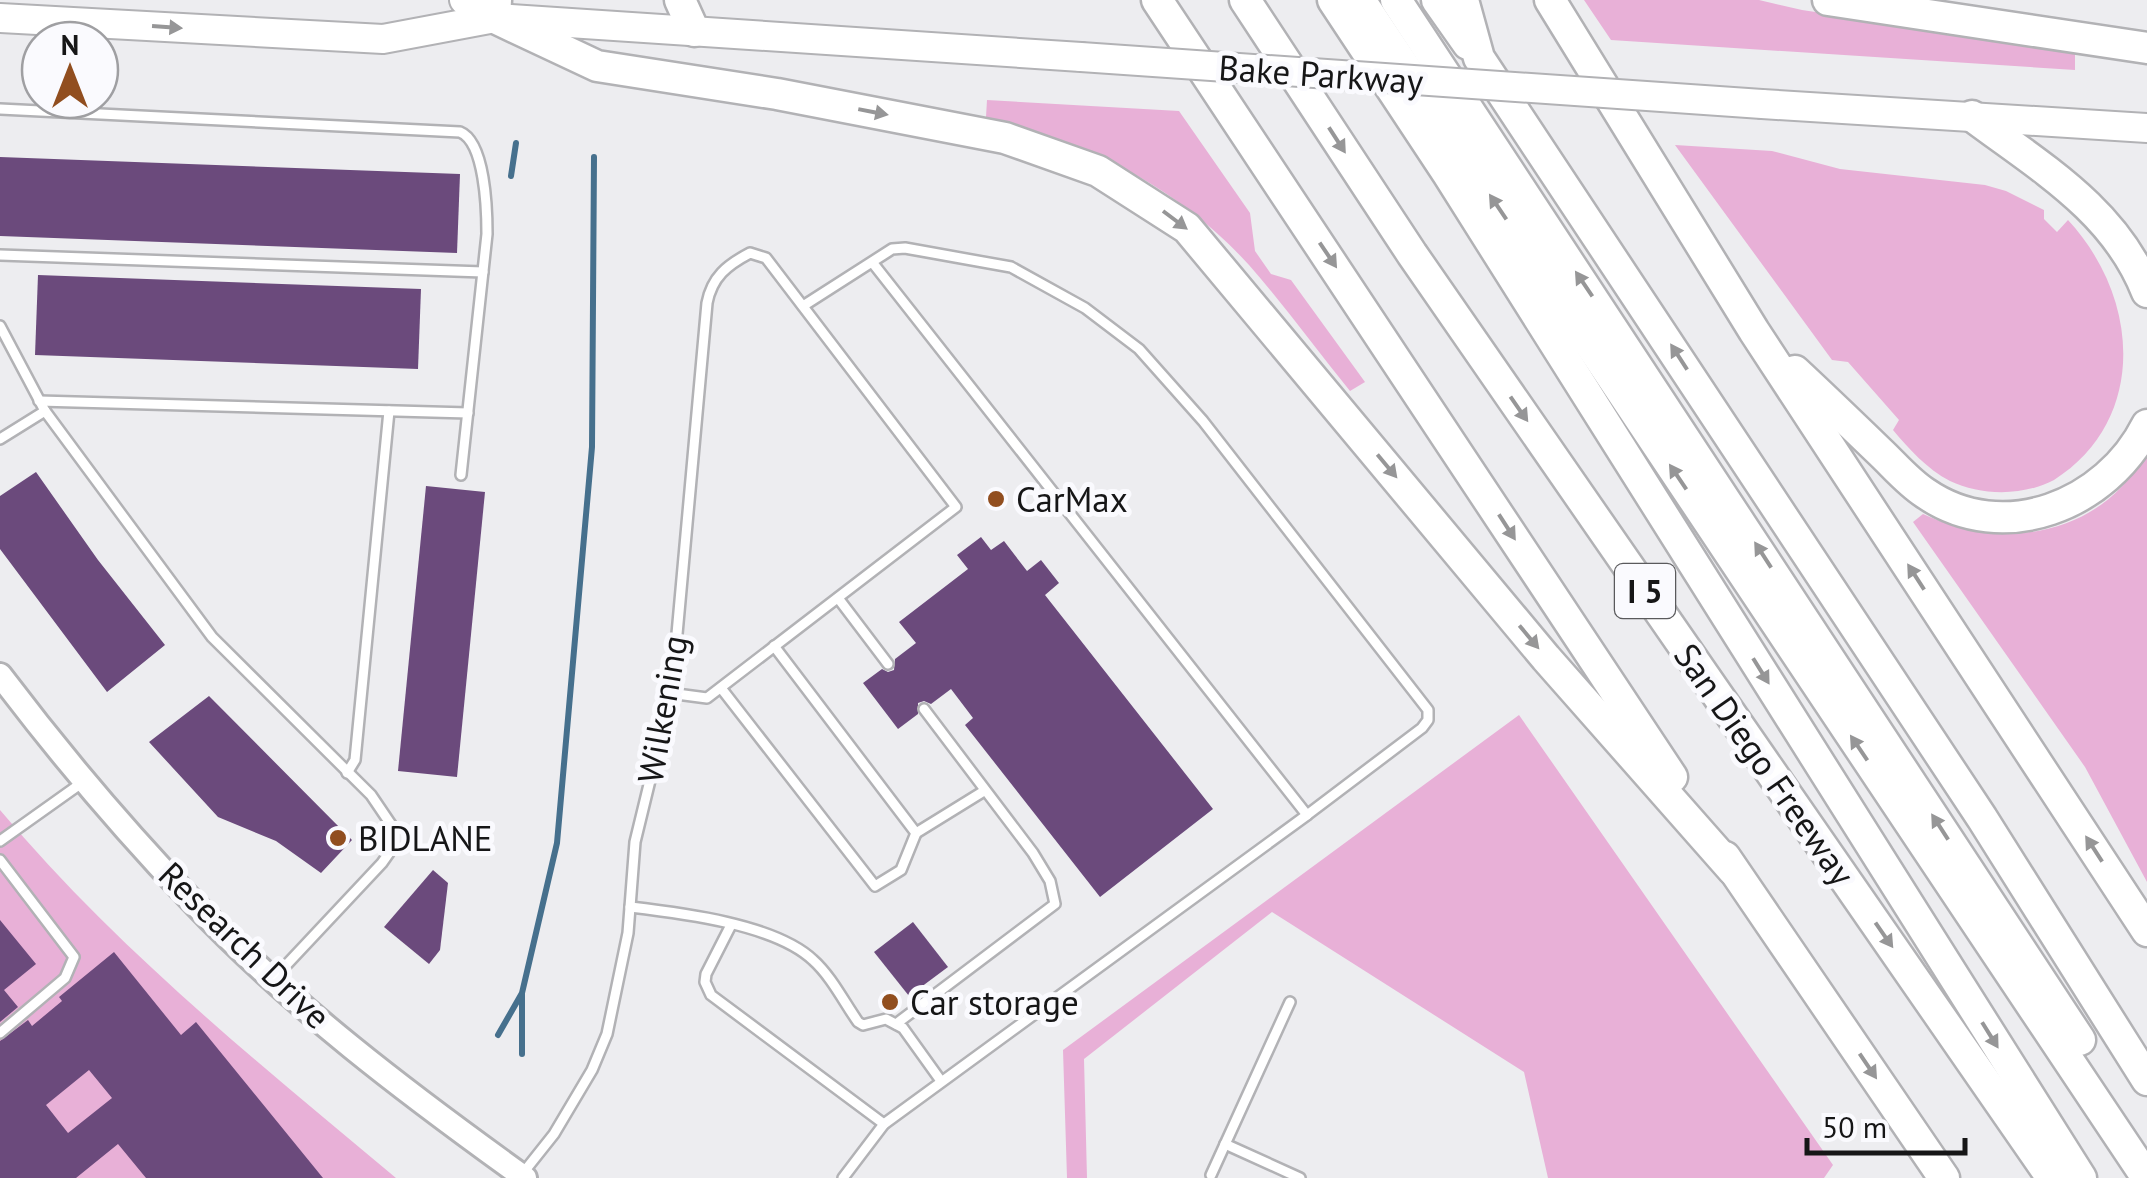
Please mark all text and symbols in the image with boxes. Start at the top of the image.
one-way arrow [152,19,184,35]
north arrow [20,20,120,120]
text: N [61,26,79,63]
street label: Bake Parkway [1217,44,1425,104]
one-way arrow [858,105,889,121]
one-way arrow [1327,126,1345,154]
one-way arrow [1490,193,1508,220]
one-way arrow [1162,210,1188,230]
one-way arrow [1318,242,1336,269]
one-way arrow [1575,270,1594,297]
one-way arrow [1670,343,1688,370]
one-way arrow [1509,396,1528,422]
one-way arrow [1376,453,1398,478]
one-way arrow [1670,464,1688,491]
place label: CarMax [1016,476,1128,522]
marker: CarMax [985,488,1007,510]
one-way arrow [1497,513,1515,540]
one-way arrow [1754,541,1772,569]
one-way arrow [1907,563,1925,591]
road number: I 5 [1615,564,1675,618]
one-way arrow [1518,625,1539,650]
street label: Wilkening [626,632,698,786]
street label: San Diego Freeway [1664,634,1866,894]
one-way arrow [1752,657,1770,685]
one-way arrow [1850,734,1869,761]
one-way arrow [1932,814,1950,841]
place label: BIDLANE [358,815,493,861]
marker: BIDLANE [327,827,349,849]
one-way arrow [2085,835,2103,863]
street label: Research Drive [149,852,341,1038]
one-way arrow [1874,922,1893,948]
place label: Car storage [910,979,1079,1025]
marker: Car storage [879,991,901,1013]
one-way arrow [1981,1021,1999,1049]
one-way arrow [1858,1053,1877,1080]
scale bar [1807,1093,1964,1155]
text: 50 m [1822,1107,1887,1146]

